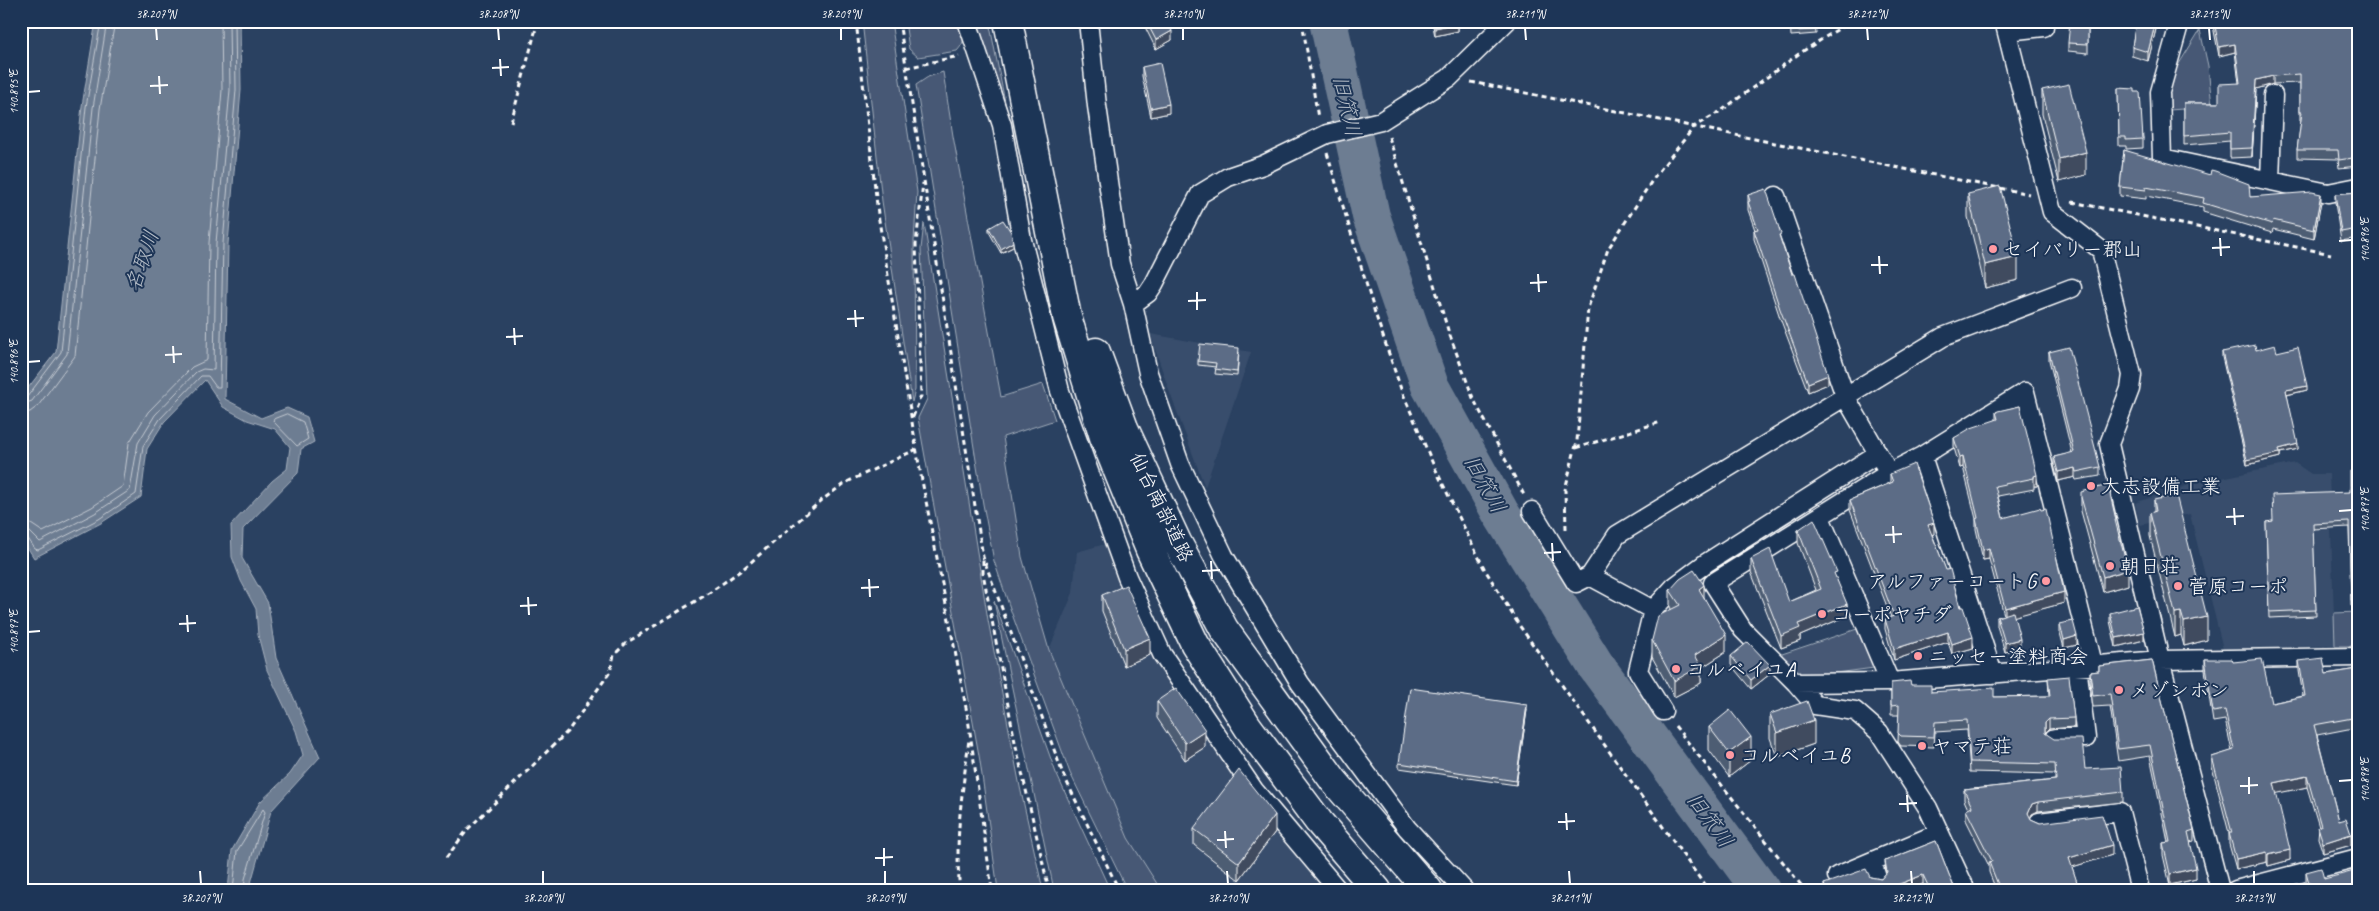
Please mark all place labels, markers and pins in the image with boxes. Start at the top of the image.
place label: セイバリー郡山 [2003,237,2143,262]
marker: セイバリー郡山 [1987,243,1999,255]
place label: 大志設備工業 [2101,474,2221,499]
marker: 大志設備工業 [2085,480,2097,492]
place label: 朝日荘 [2120,554,2180,579]
marker: 朝日荘 [2104,560,2116,572]
place label: アルファーコートG [1867,569,2038,594]
place label: 菅原コーポ [2188,574,2288,599]
marker: アルファーコートG [2040,575,2052,587]
marker: 菅原コーポ [2172,580,2184,592]
place label: コーポヤチダ [1832,602,1952,627]
marker: コーポヤチダ [1816,608,1828,620]
place label: ニッセー塗料商会 [1928,644,2088,669]
marker: ニッセー塗料商会 [1912,650,1924,662]
place label: コルベイユA [1686,657,1796,682]
marker: コルベイユA [1670,663,1682,675]
place label: メゾンボン [2129,678,2229,703]
marker: メゾンボン [2113,684,2125,696]
place label: ヤマテ荘 [1932,734,2012,759]
marker: ヤマテ荘 [1916,740,1928,752]
place label: コルベイユB [1740,743,1851,768]
marker: コルベイユB [1724,749,1736,761]

